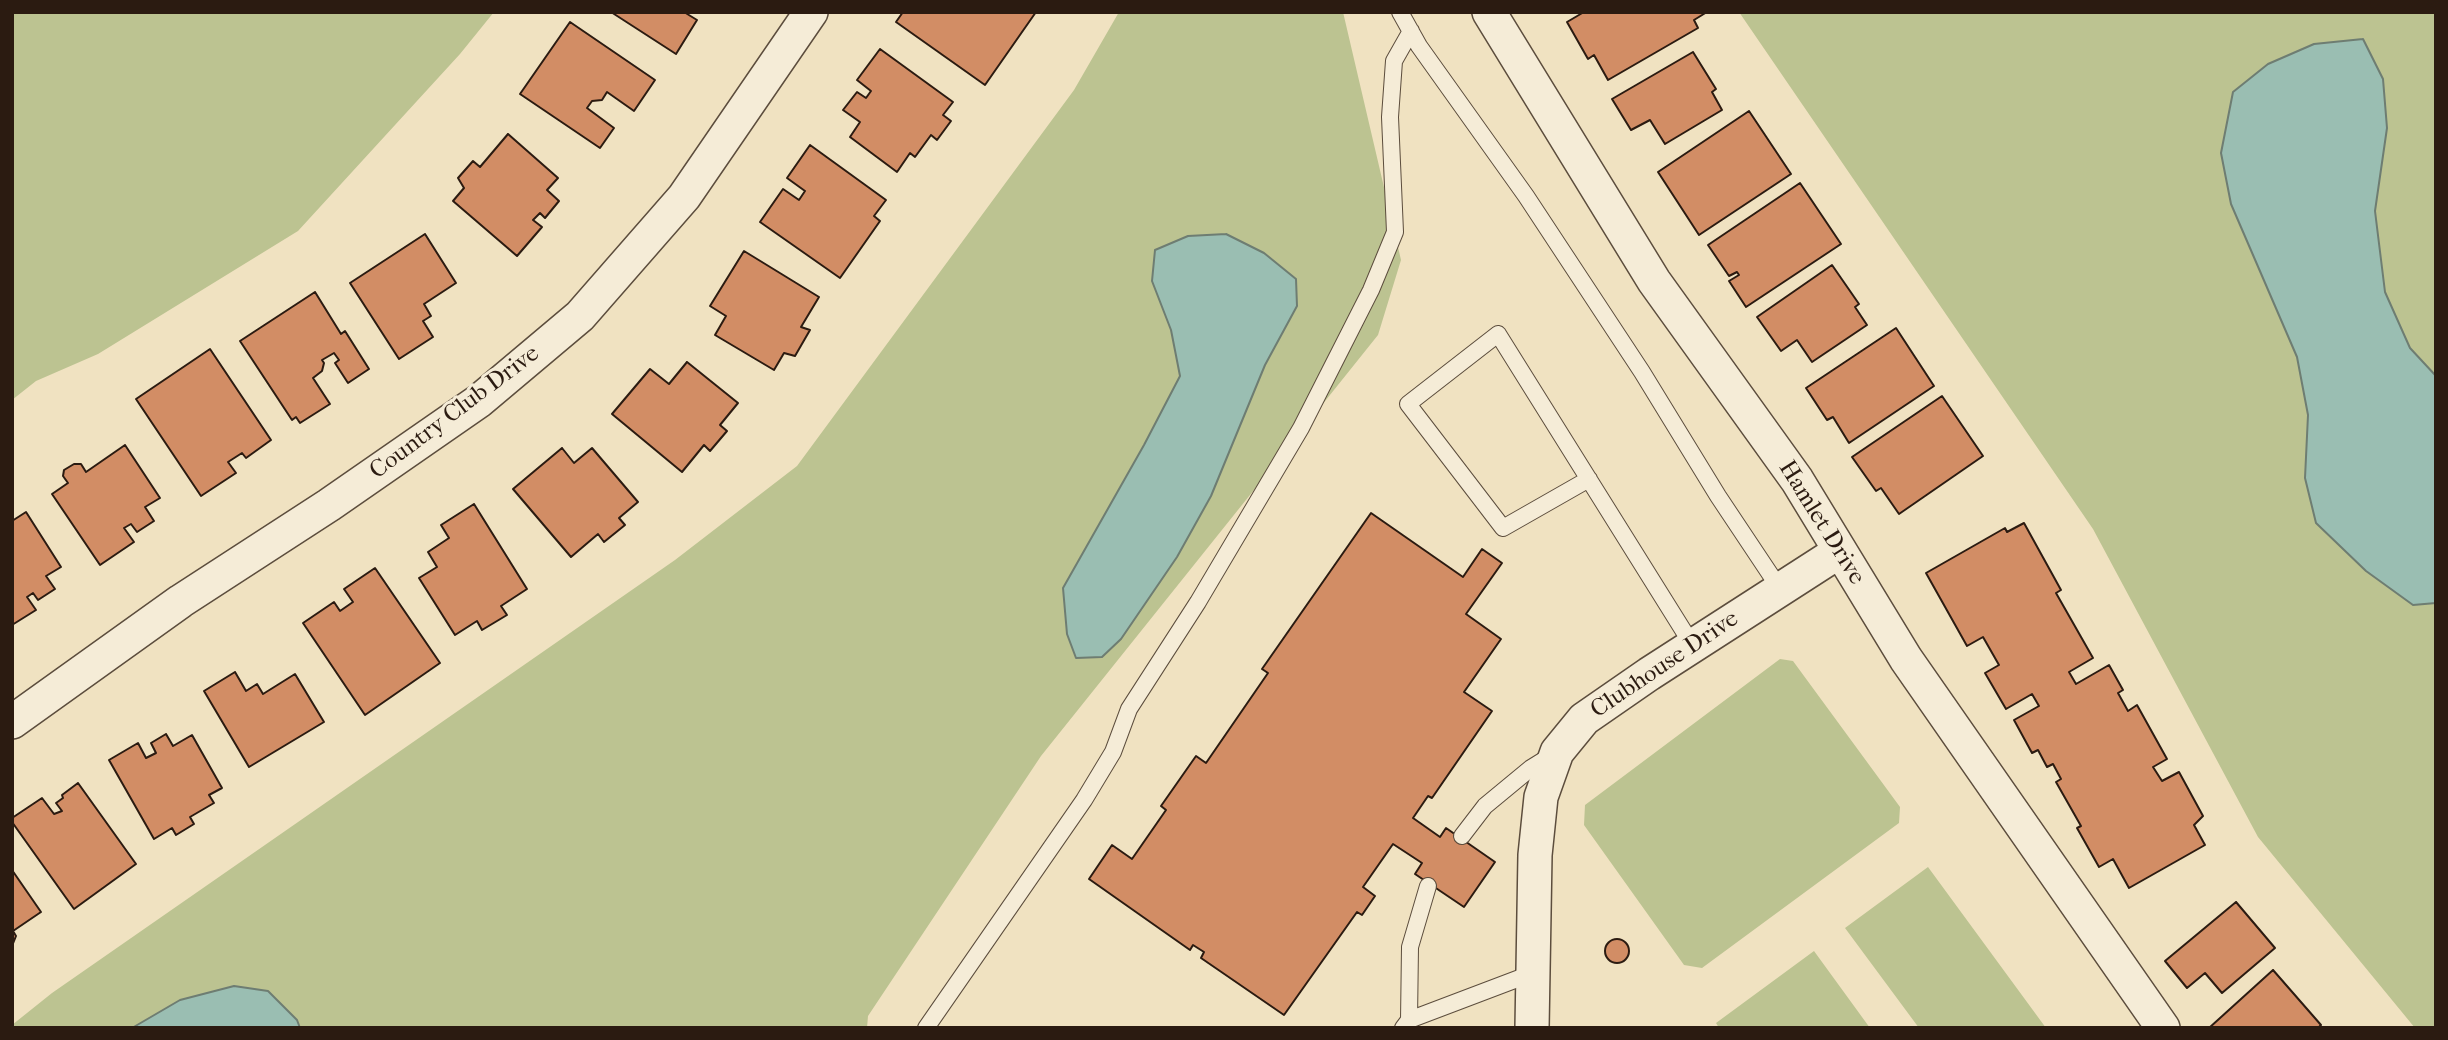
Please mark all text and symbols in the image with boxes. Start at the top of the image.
street label: Country Club Drive [365,340,545,486]
street label: Hamlet Drive [1772,456,1870,590]
street label: Clubhouse Drive [1586,605,1744,725]

